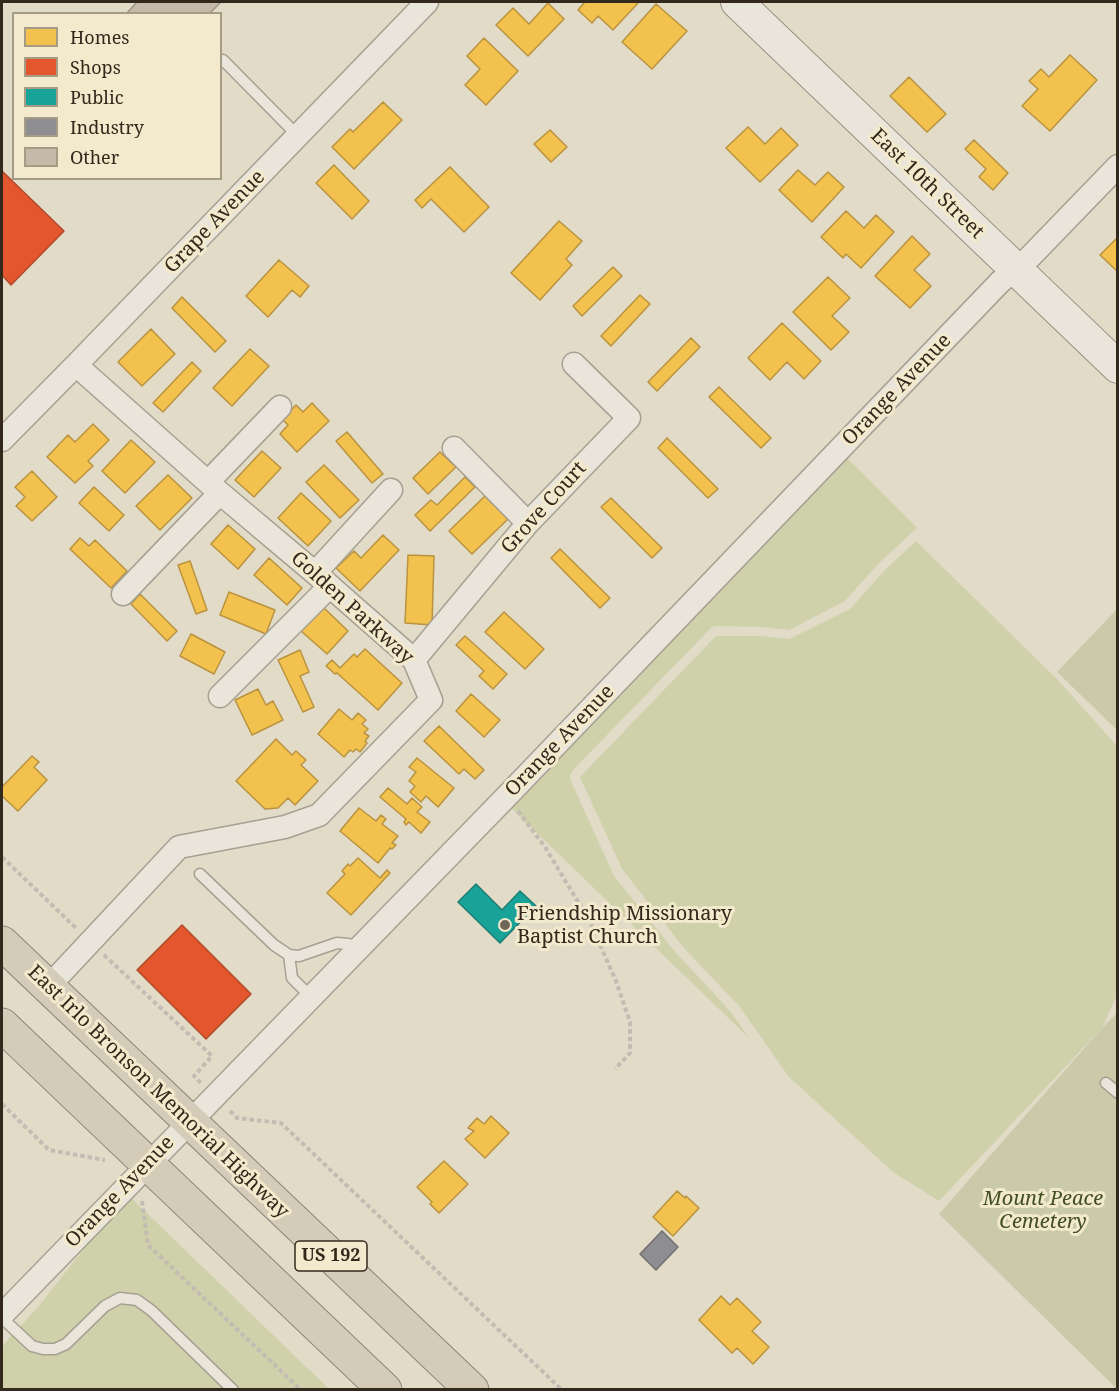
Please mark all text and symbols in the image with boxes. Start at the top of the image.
legend [12,12,222,180]
text: Homes [70,25,129,49]
text: Shops [70,55,121,79]
text: Public [70,85,124,109]
text: Industry [70,115,144,139]
street label: East 10th Street [865,124,989,244]
text: Other [70,145,119,169]
street label: Grape Avenue [160,165,270,279]
street label: Orange Avenue [838,329,956,451]
street label: Grove Court [496,457,592,559]
street label: Golden Parkway [286,547,418,669]
street label: Orange Avenue [501,680,619,802]
place label: Friendship Missionary Baptist Church [517,902,732,949]
marker: Friendship Missionary Baptist Church [498,918,512,932]
street label: East Irlo Bronson Memorial Highway [22,960,294,1224]
street label: Orange Avenue [61,1131,179,1253]
park label: Mount Peace Cemetery [983,1187,1103,1234]
road number: US 192 [295,1241,367,1271]

